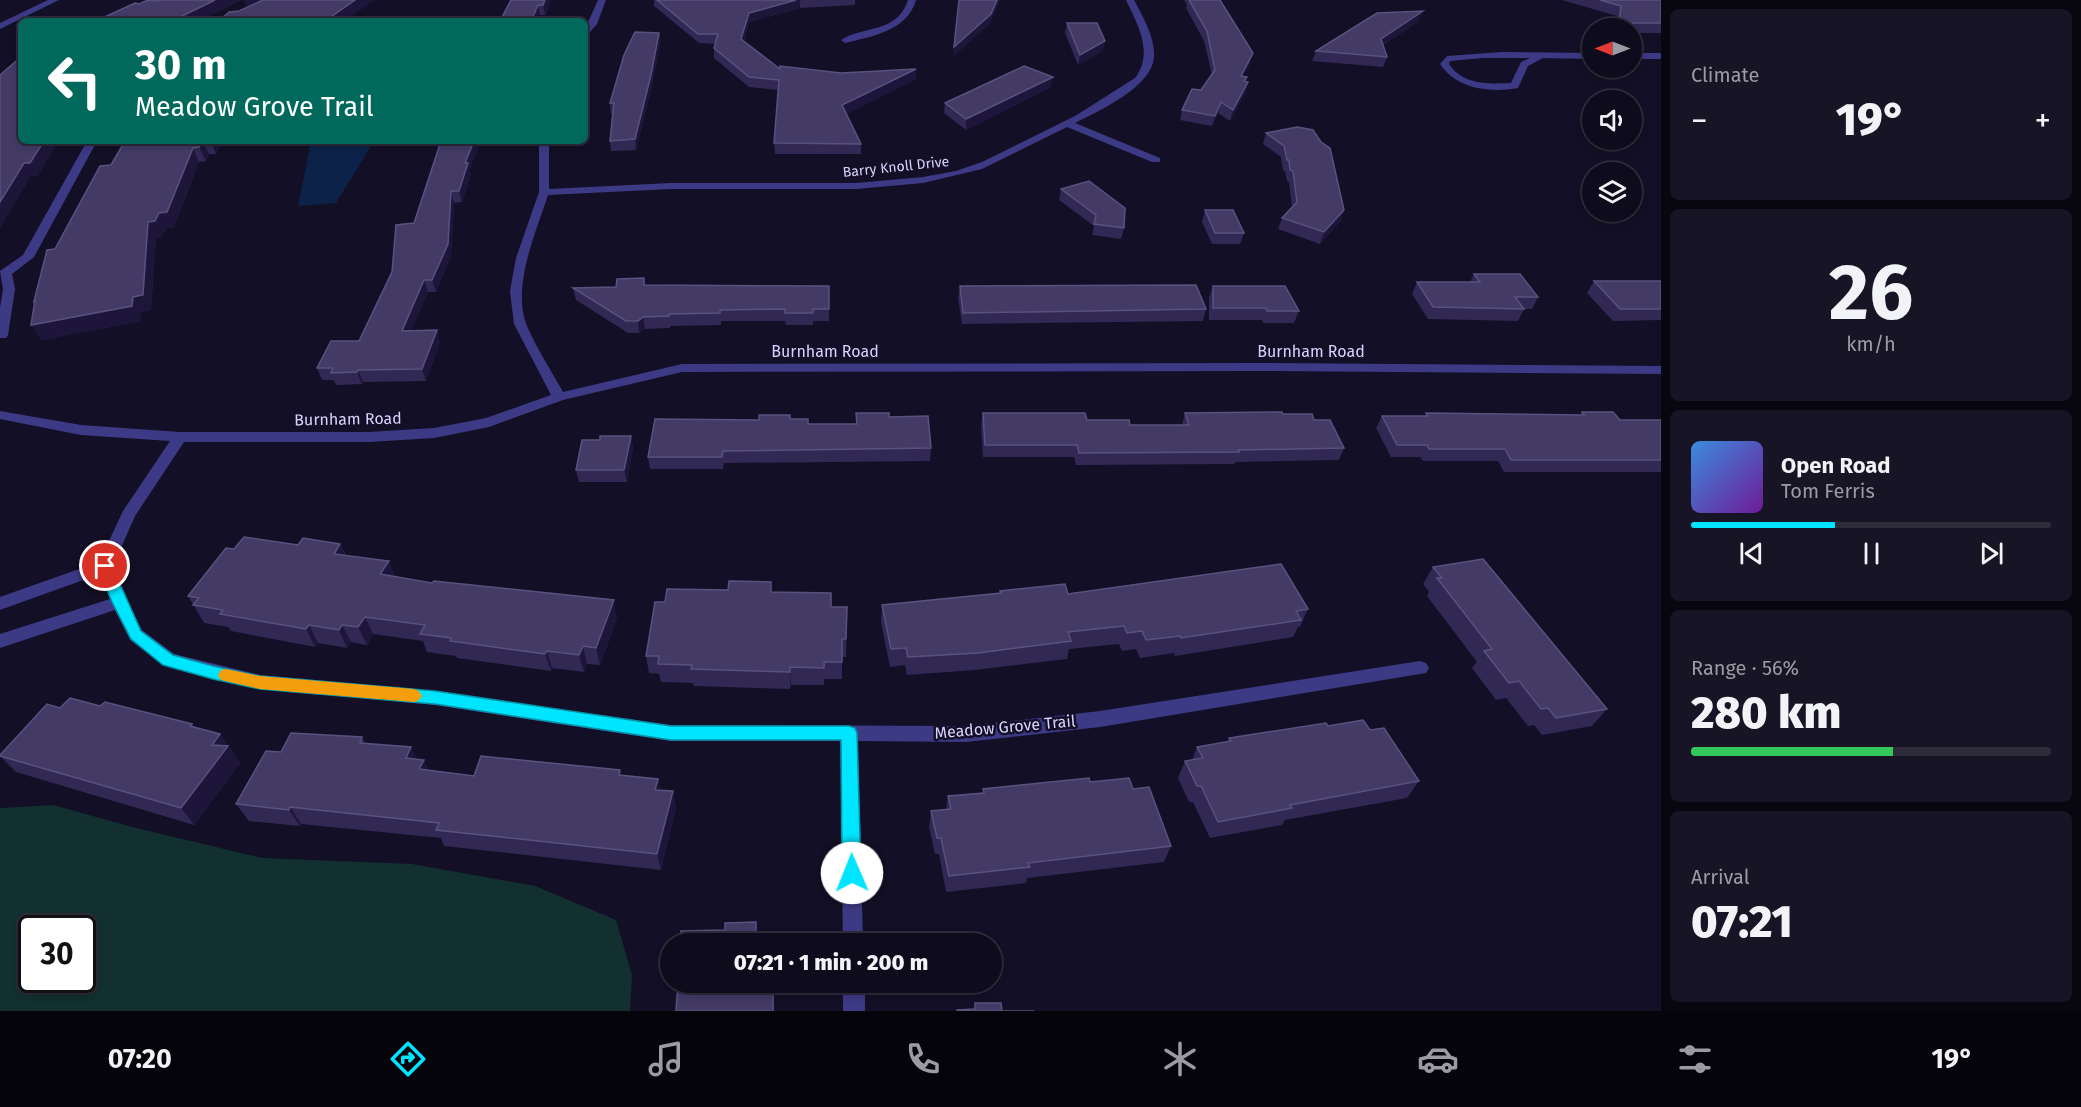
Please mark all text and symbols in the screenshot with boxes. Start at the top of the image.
north arrow [1582,18,1642,78]
map controls [1582,18,1642,222]
text: 30 m [135,40,227,90]
icon: left [36,42,114,120]
text: Climate [1691,63,1759,87]
button: sound [1582,90,1642,150]
text: Meadow Grove Trail [135,91,374,123]
text: 19° [1836,93,1906,147]
text: − [1691,101,1708,141]
text: + [2035,101,2051,141]
street label: Barry Knoll Drive [842,153,950,181]
button: layers [1582,162,1642,222]
text: 26 [1829,246,1913,340]
text: km/h [1846,332,1896,356]
street label: Burnham Road [771,342,879,361]
street label: Burnham Road [1257,342,1365,361]
street label: Burnham Road [294,409,402,429]
text: Open Road [1781,452,1891,479]
text: Tom Ferris [1781,479,1875,503]
icon: previous [1735,537,1768,570]
icon: pause [1855,537,1888,570]
icon: next [1975,537,2008,570]
pin [79,540,130,591]
icon: arrive [88,549,121,582]
text: Range · 56% [1691,656,1799,680]
text: 280 km [1691,686,1841,740]
street label: Meadow Grove Trail [934,711,1077,743]
position arrow [820,841,884,905]
text: Arrival [1691,865,1750,889]
text: 07:21 [1691,895,1793,949]
speed limit sign: 30 [18,915,96,993]
text: 07:21 · 1 min · 200 m [734,949,928,976]
icon: directions [387,1038,429,1080]
icon: music [645,1038,687,1080]
icon: phone [902,1038,944,1080]
icon: climate [1159,1038,1201,1080]
icon: car [1417,1038,1459,1080]
icon: filters [1674,1038,1716,1080]
text: 07:20 [108,1043,172,1075]
text: 19° [1932,1043,1973,1075]

